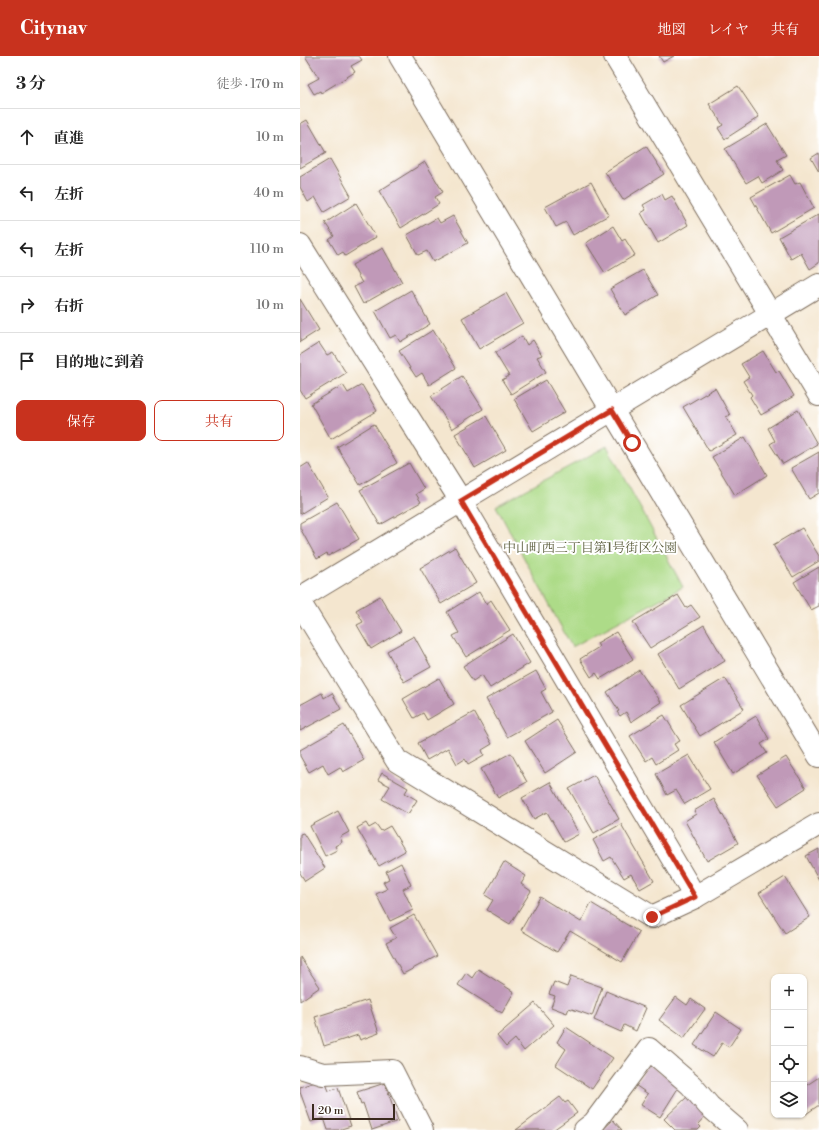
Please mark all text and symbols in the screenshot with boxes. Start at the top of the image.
text: Citynav [20,16,87,40]
text: 地図 [658,21,686,39]
text: レイヤ [708,21,749,39]
text: 共有 [771,21,799,39]
text: 3 分 [16,73,46,95]
text: 徒歩 · 170 m [217,76,284,92]
icon: ahead [16,126,38,148]
text: 直進 [54,129,84,148]
text: 10 m [256,129,284,145]
icon: left [16,182,38,204]
text: 左折 [54,185,84,204]
text: 40 m [254,185,284,201]
icon: left [16,238,38,260]
text: 左折 [54,241,84,260]
text: 110 m [250,241,284,257]
icon: right [16,294,38,316]
text: 右折 [54,297,84,316]
text: 10 m [256,297,284,313]
icon: arrive [16,350,38,372]
text: 目的地に到着 [54,353,144,372]
button: 保存 [16,400,146,441]
button: 共有 [154,400,284,441]
route start [623,434,641,452]
park label: 中山町西三丁目第1号街区公園 [503,540,677,556]
route end [643,908,661,926]
map controls [771,974,807,1118]
button: + [771,974,807,1010]
button: − [771,1010,807,1046]
button: locate [771,1046,807,1082]
button: layers [771,1082,807,1118]
scale bar [312,1102,395,1121]
text: 20 m [318,1104,343,1118]

